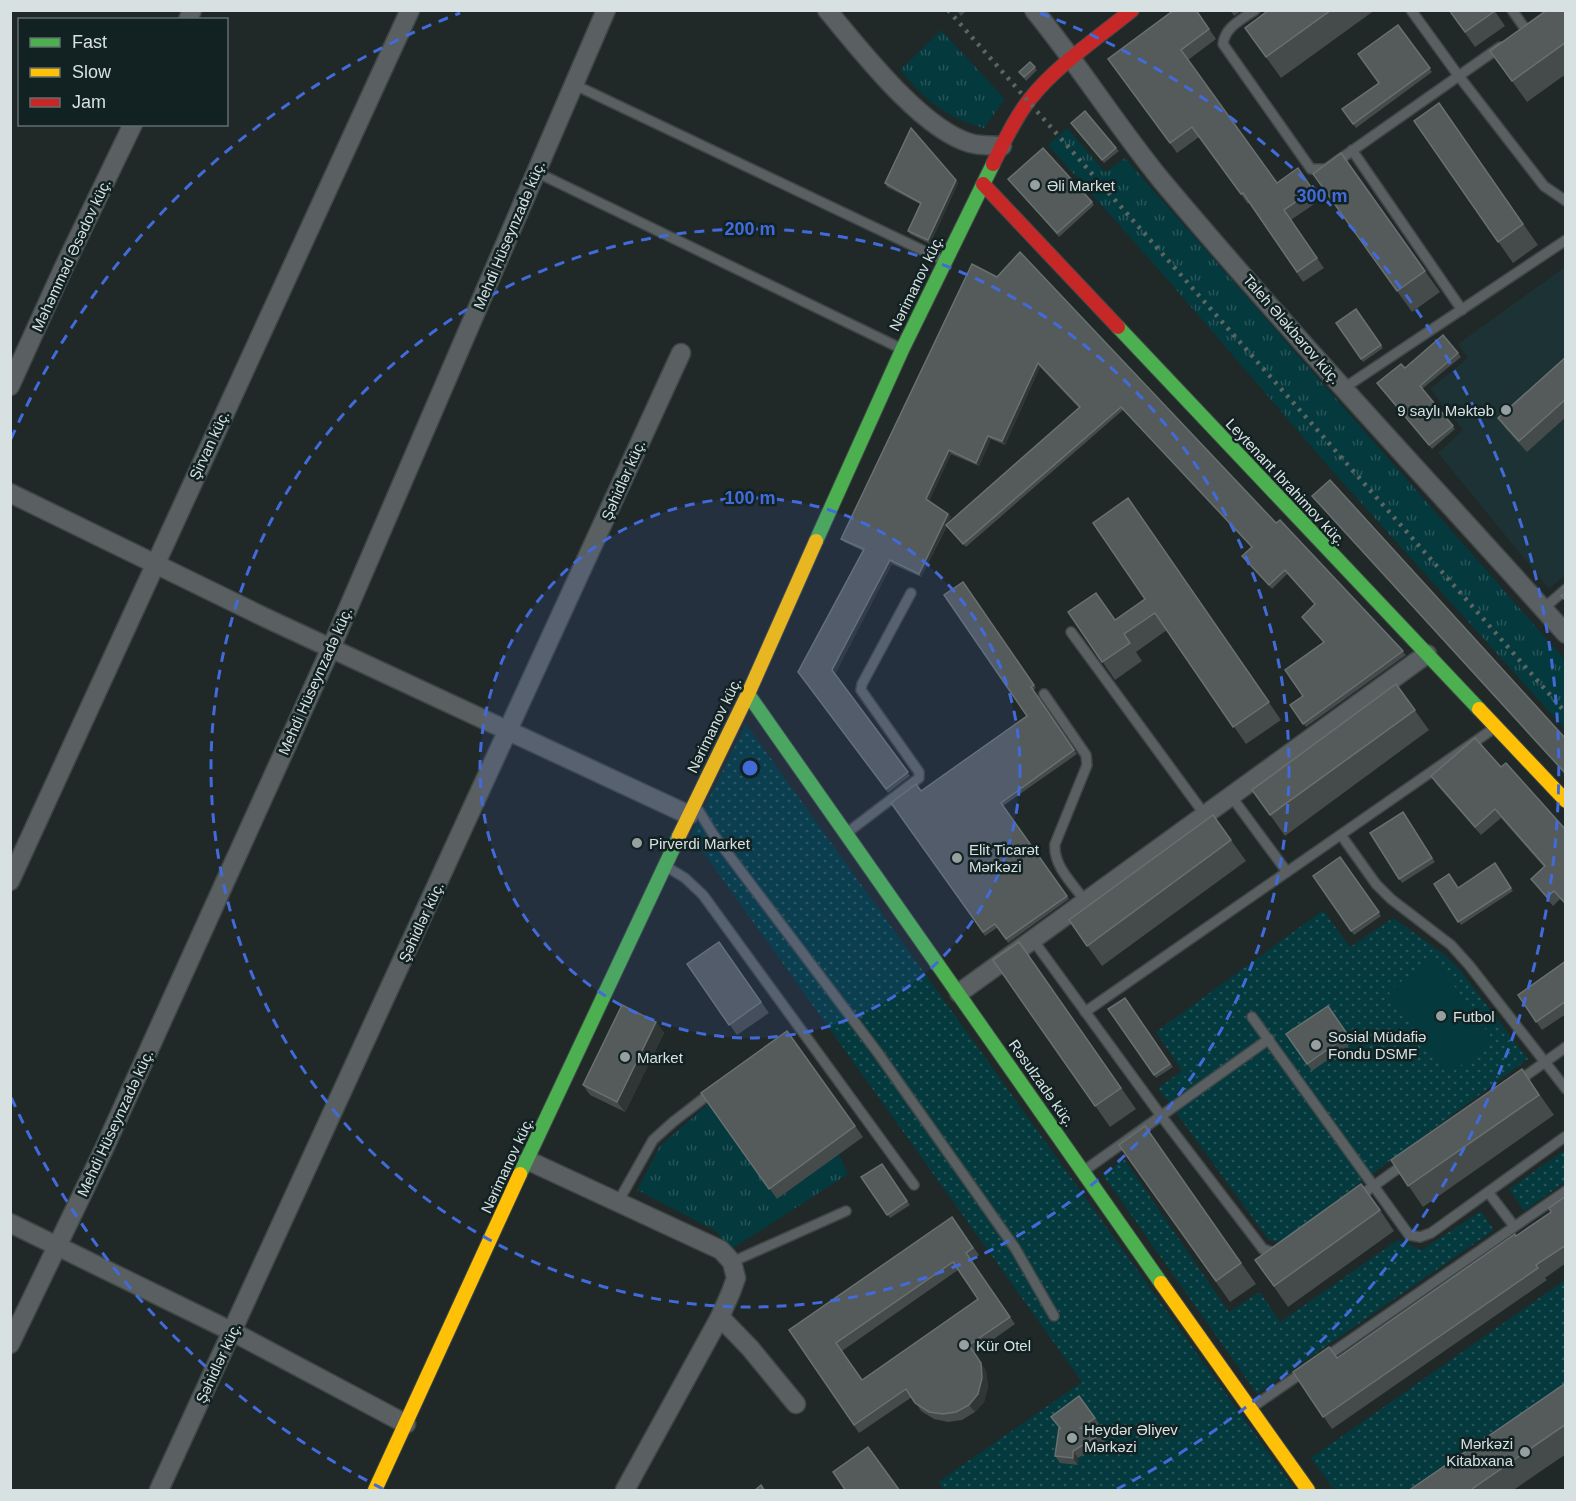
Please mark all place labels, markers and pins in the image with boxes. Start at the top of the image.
place label: Əli Market [1047,177,1116,194]
marker: Əli Market [1028,178,1042,192]
place label: 9 saylı Məktəb [1397,402,1494,419]
marker: 9 saylı Məktəb [1499,403,1513,417]
centre of rings [740,758,760,778]
place label: Pirverdi Market [649,835,751,852]
marker: Pirverdi Market [630,836,644,850]
place label: Elit Ticarət Mərkəzi [969,841,1040,875]
marker: Elit Ticarət Mərkəzi [950,851,964,865]
place label: Futbol [1453,1008,1495,1025]
marker: Futbol [1434,1009,1448,1023]
place label: Sosial Müdafiə Fondu DSMF [1328,1028,1426,1062]
marker: Sosial Müdafiə Fondu DSMF [1309,1038,1323,1052]
place label: Market [637,1049,684,1066]
marker: Market [618,1050,632,1064]
place label: Kür Otel [976,1337,1031,1354]
marker: Kür Otel [957,1338,971,1352]
place label: Heydər Əliyev Mərkəzi [1084,1421,1178,1455]
marker: Heydər Əliyev Mərkəzi [1065,1431,1079,1445]
place label: Mərkəzi Kitabxana [1446,1435,1514,1469]
marker: Mərkəzi Kitabxana [1518,1445,1532,1459]

